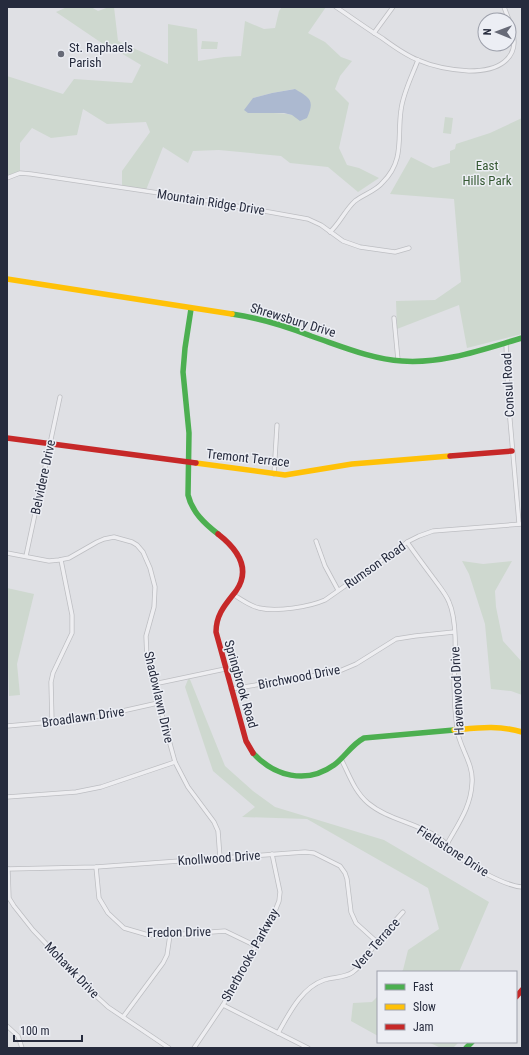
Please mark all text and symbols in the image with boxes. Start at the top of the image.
north arrow [477,12,517,52]
text: N [481,28,494,35]
place label: St. Raphaels Parish [69,40,133,70]
marker: St. Raphaels Parish [56,49,66,59]
park label: East Hills Park [462,158,512,188]
street label: Mountain Ridge Drive [156,186,266,218]
street label: Shrewsbury Drive [249,300,337,340]
street label: Consul Road [499,352,517,418]
street label: Belvidere Drive [28,438,58,516]
street label: Tremont Terrace [206,446,290,470]
street label: Rumson Road [342,539,408,591]
street label: Springbrook Road [221,638,261,730]
street label: Havenwood Drive [447,646,467,736]
street label: Shadowlawn Drive [141,650,177,744]
street label: Birchwood Drive [257,662,341,692]
street label: Broadlawn Drive [41,704,125,730]
street label: Fieldstone Drive [414,822,492,880]
street label: Knollwood Drive [177,848,261,868]
street label: Sherbrooke Parkway [218,905,282,1004]
street label: Vere Terrace [349,915,403,973]
street label: Fredon Drive [147,924,211,940]
street label: Mohawk Drive [42,939,102,1001]
legend [377,971,517,1043]
text: Fast [413,980,434,994]
text: Slow [413,1000,436,1014]
scale bar [14,1017,82,1043]
text: Jam [413,1020,434,1034]
text: 100 m [20,1024,50,1038]

